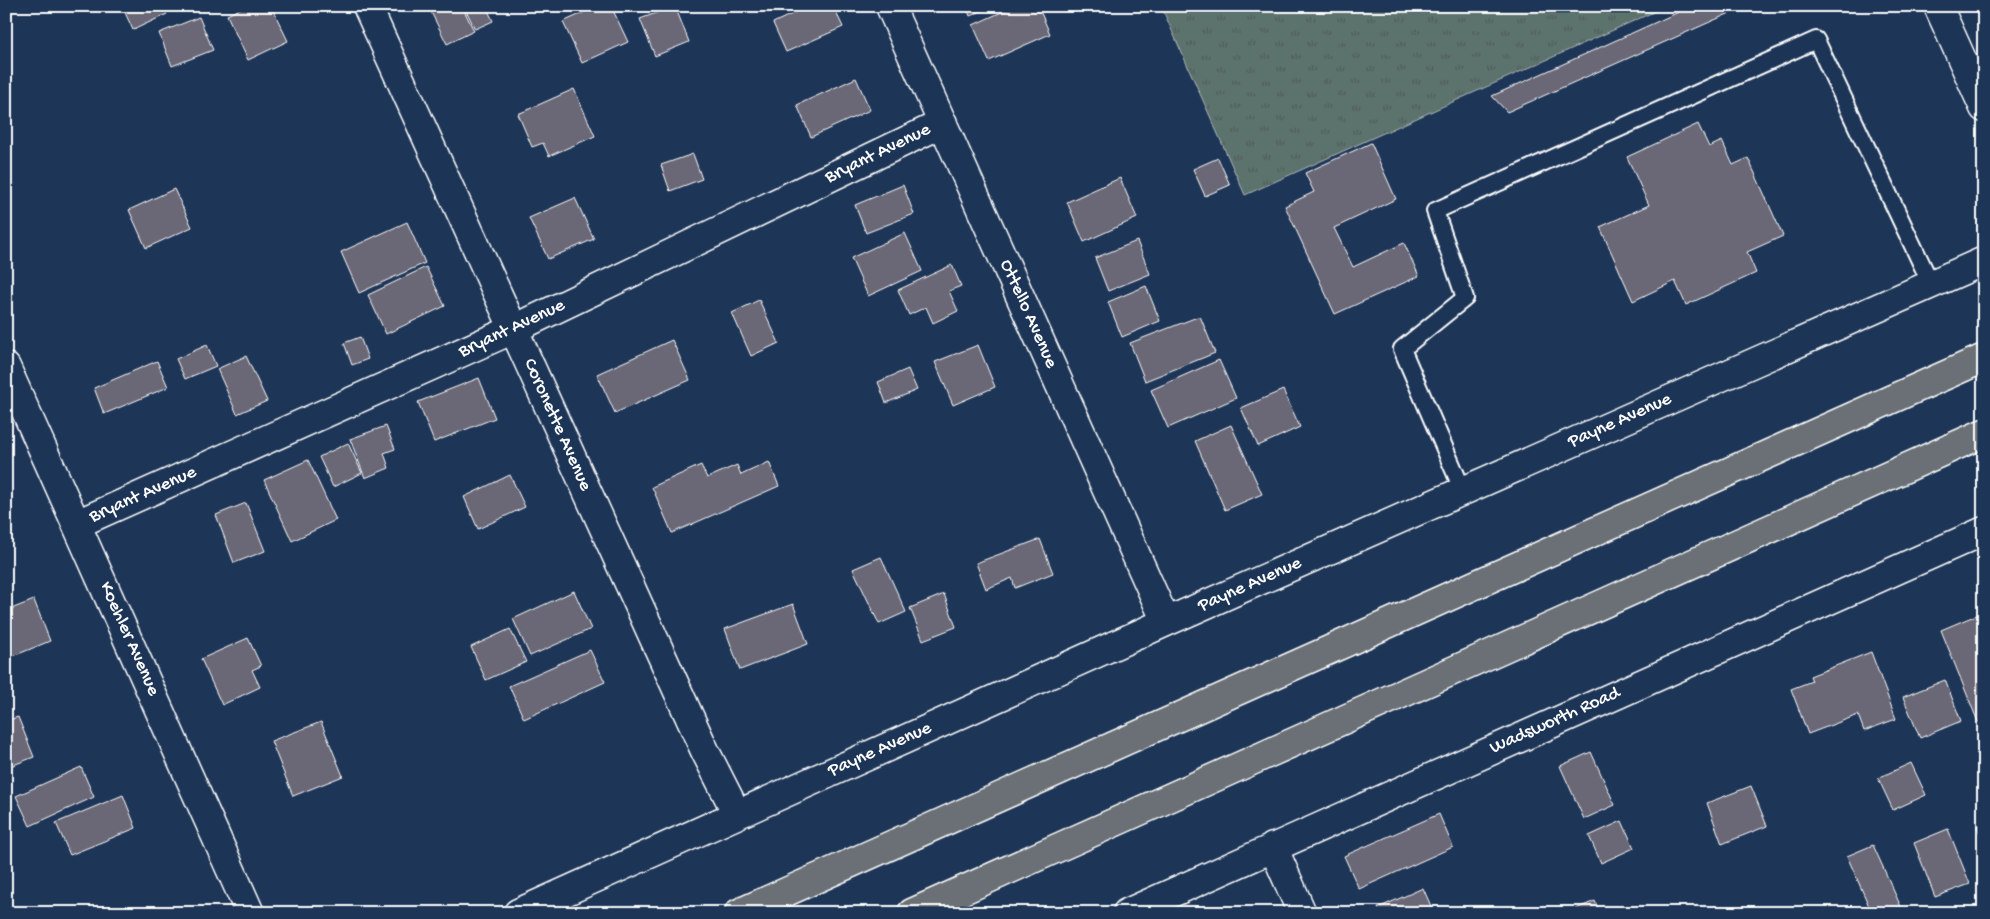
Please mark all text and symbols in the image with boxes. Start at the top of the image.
street label: Bryant Avenue [820,118,935,190]
street label: Ottello Avenue [994,256,1062,372]
street label: Bryant Avenue [454,294,569,364]
street label: Coronette Avenue [518,355,597,495]
street label: Payne Avenue [1564,388,1675,454]
street label: Bryant Avenue [85,461,200,529]
street label: Payne Avenue [1194,552,1305,618]
street label: Koehler Avenue [94,578,165,700]
street label: Wadsworth Road [1486,681,1625,760]
street label: Payne Avenue [824,717,935,783]

